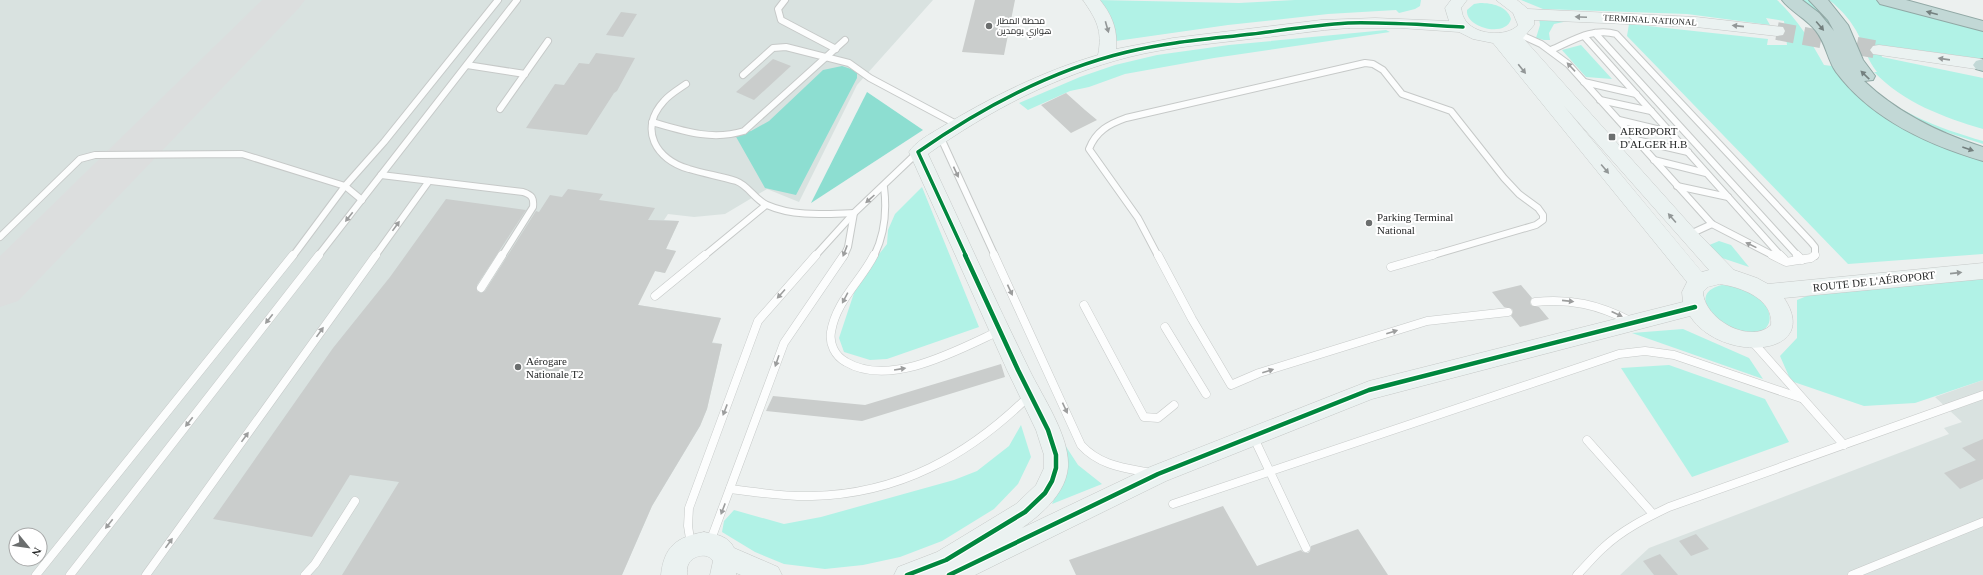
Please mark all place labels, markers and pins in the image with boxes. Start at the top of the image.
place label: محطة المطار هواري بومدين [996,16,1051,38]
marker: محطة المطار هواري بومدين [984,21,994,31]
place label: AEROPORT D'ALGER H.B [1620,125,1687,150]
marker: AEROPORT D'ALGER H.B [1607,132,1617,142]
place label: Parking Terminal National [1377,211,1453,236]
marker: Parking Terminal National [1364,218,1374,228]
place label: Aérogare Nationale T2 [526,355,584,380]
marker: Aérogare Nationale T2 [513,362,523,372]

